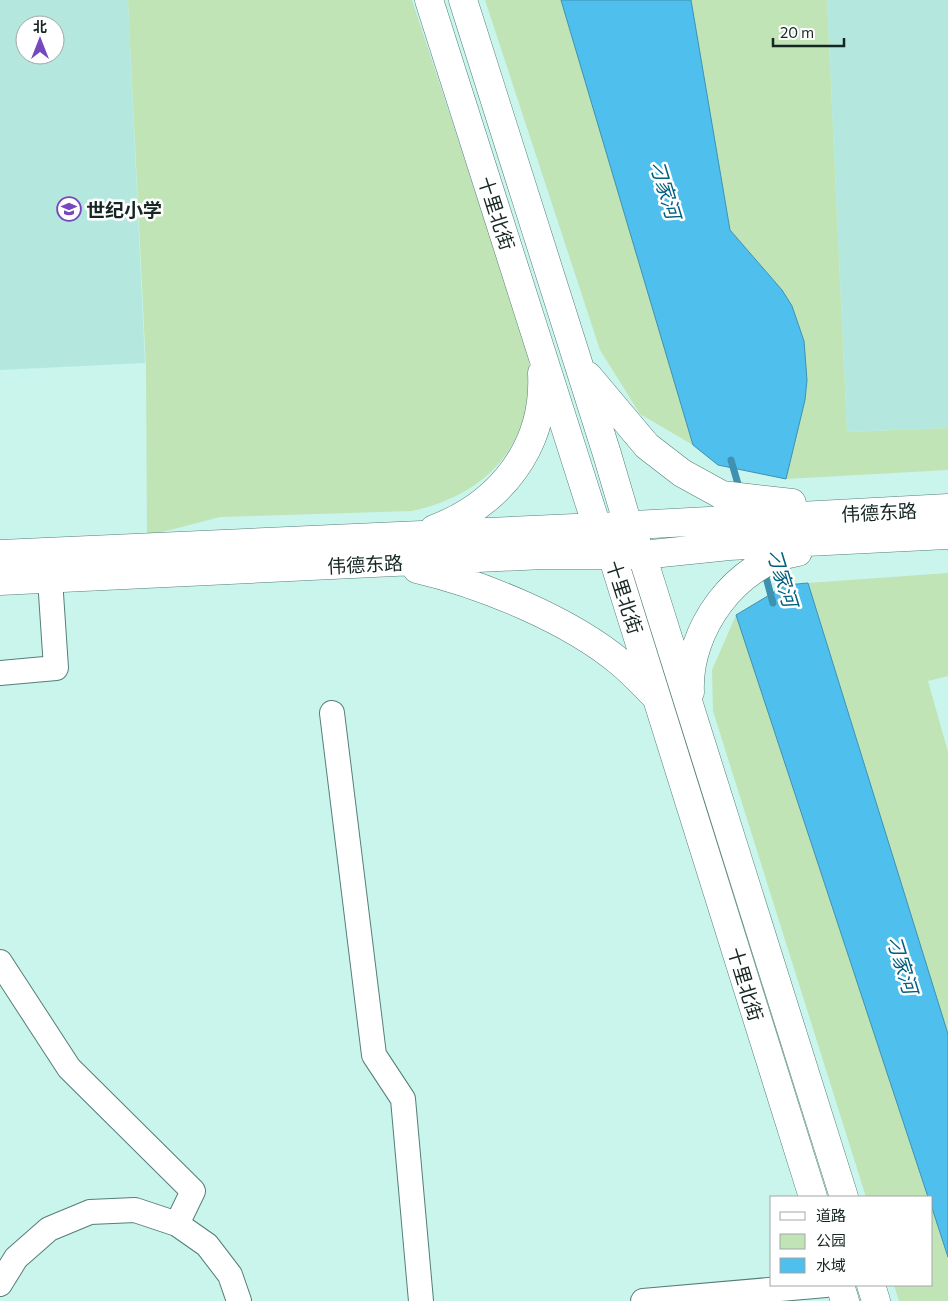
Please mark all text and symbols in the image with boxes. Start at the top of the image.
north arrow [15,15,65,65]
scale bar [773,15,844,47]
text: 北 [33,18,47,35]
text: 20 m [780,23,814,41]
water label: 刁家河 [646,157,687,225]
street label: 十里北街 [474,173,520,253]
school or university icon: 世纪小学 [56,196,82,222]
place label: 世纪小学 [86,198,162,221]
street label: 伟德东路 [840,499,918,525]
water label: 刁家河 [763,545,804,613]
street label: 伟德东路 [326,551,404,577]
street label: 十里北街 [602,557,648,637]
water label: 刁家河 [883,932,924,1000]
street label: 十里北街 [724,944,768,1024]
legend [770,1196,933,1286]
text: 道路 [816,1206,846,1224]
text: 公园 [816,1231,846,1249]
text: 水域 [816,1256,846,1274]

